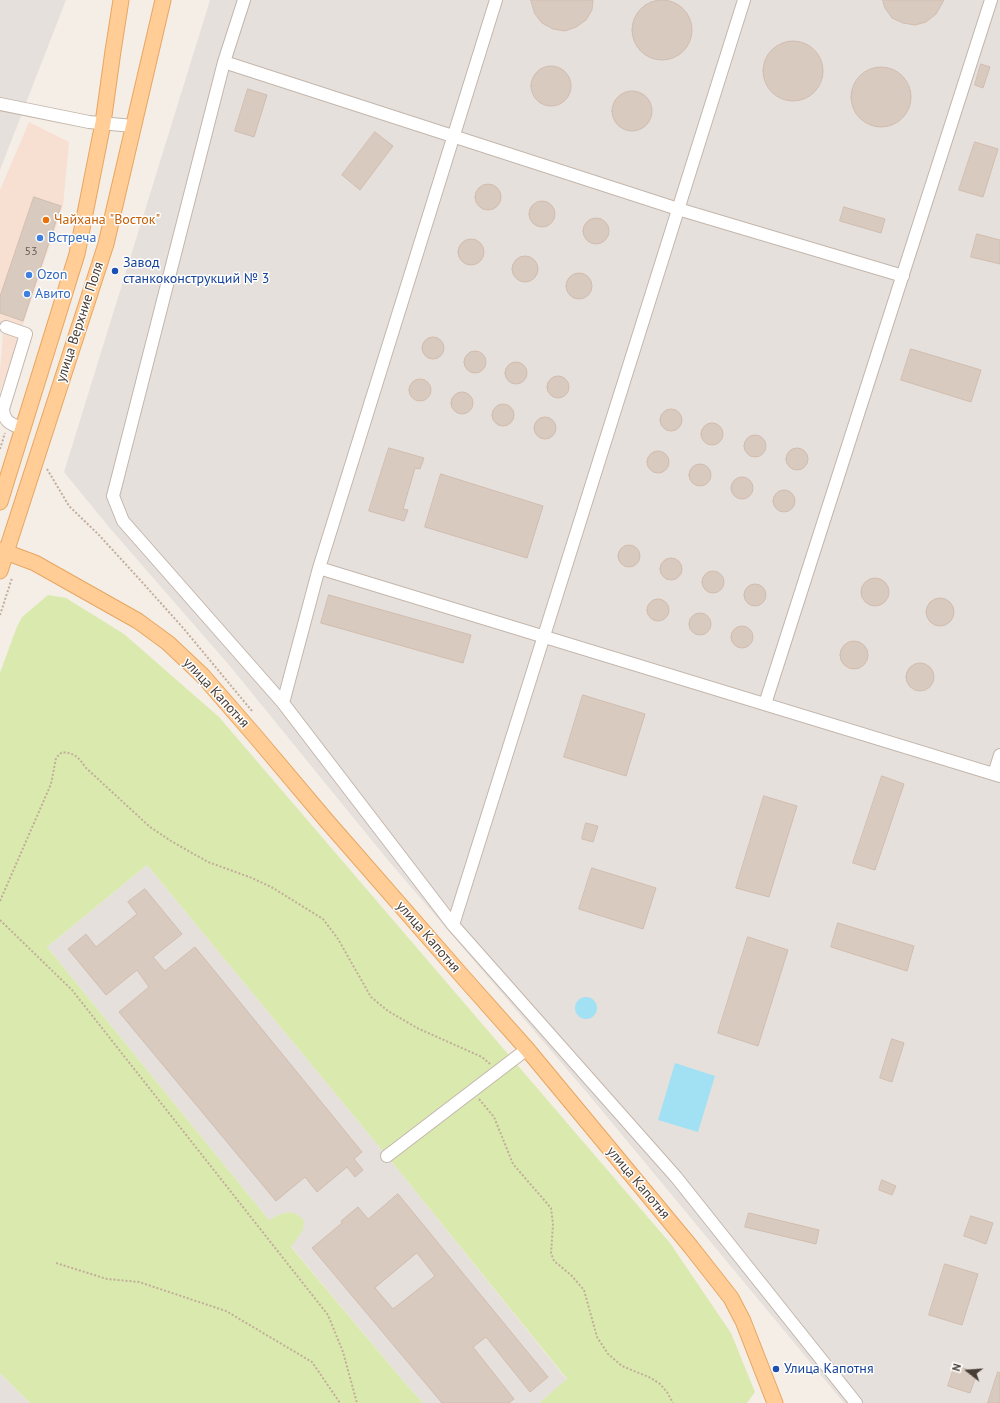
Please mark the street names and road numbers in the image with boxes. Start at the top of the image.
street label: улица Верхние Поля [53,260,107,384]
street label: улица Капотня [179,655,253,731]
street label: улица Капотня [392,898,464,976]
street label: улица Капотня [603,1143,673,1223]

